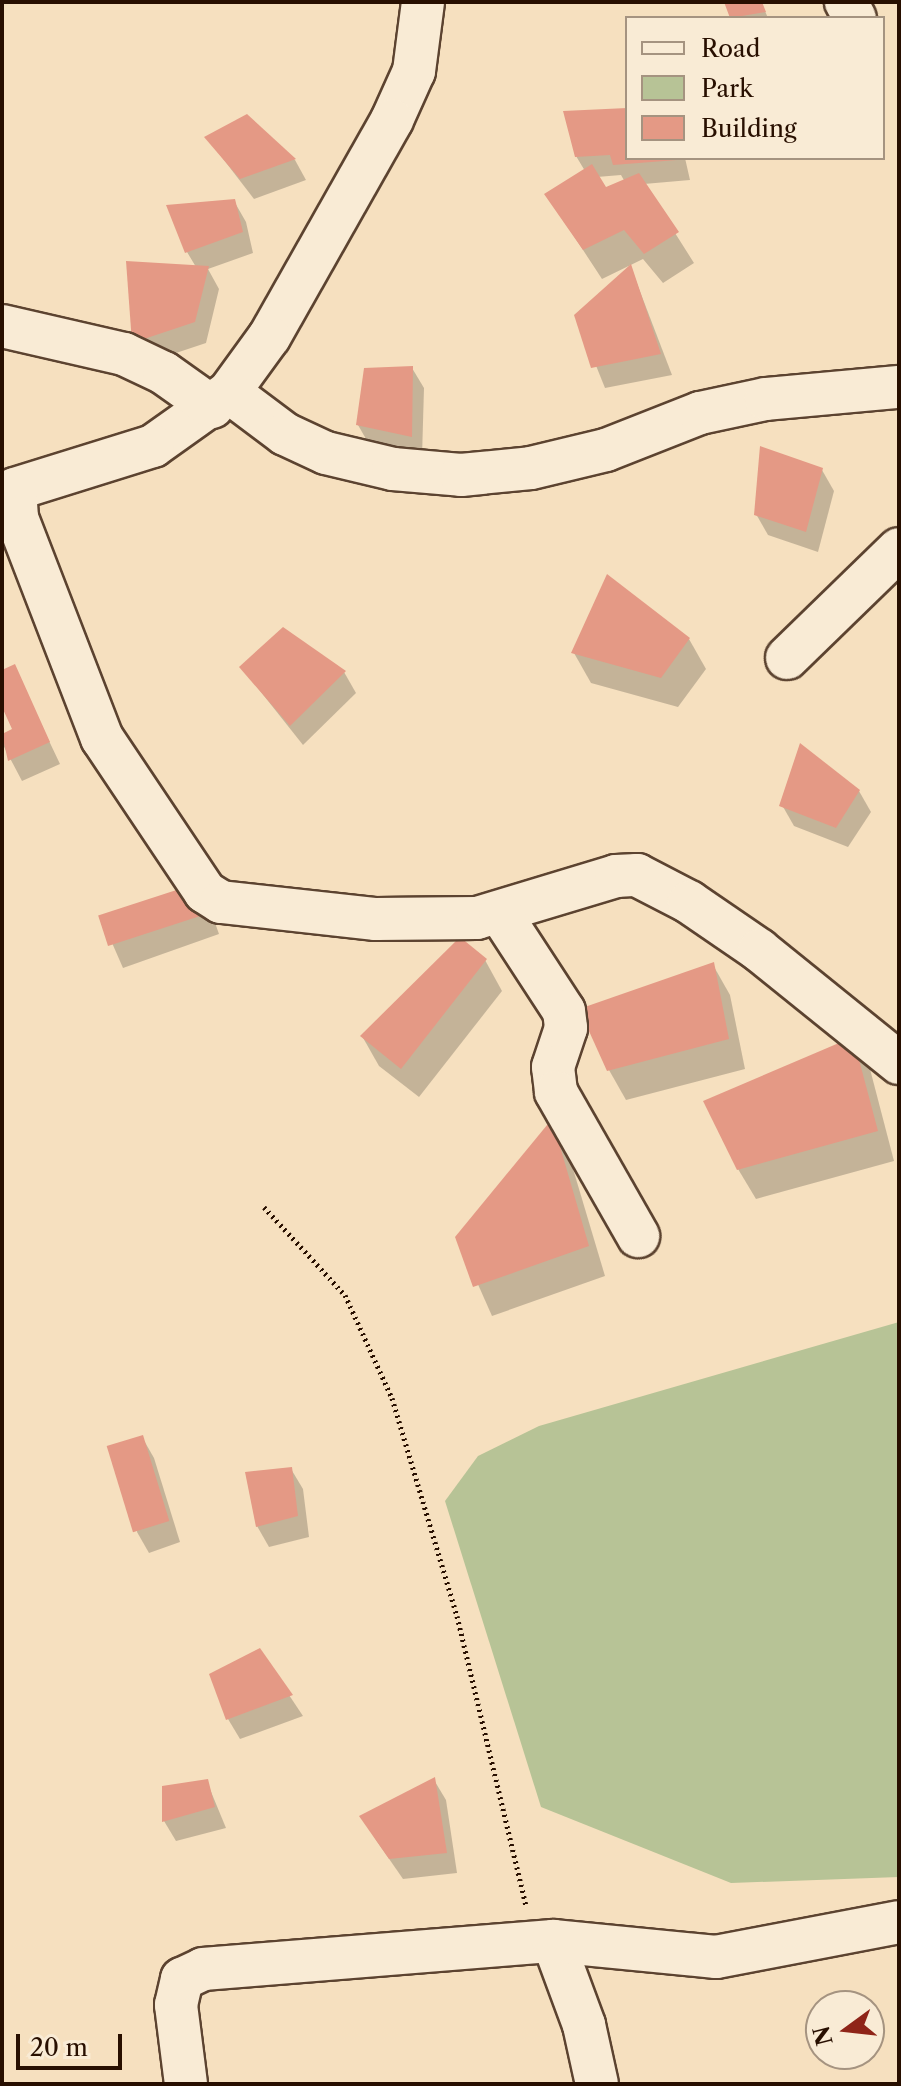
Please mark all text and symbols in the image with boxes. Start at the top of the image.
legend [625,16,885,160]
text: Road [701,34,760,63]
text: Park [701,74,753,103]
text: Building [701,114,797,143]
north arrow [805,1990,885,2070]
scale bar [20,2018,126,2068]
text: N [808,2023,839,2049]
text: 20 m [30,2033,88,2062]

